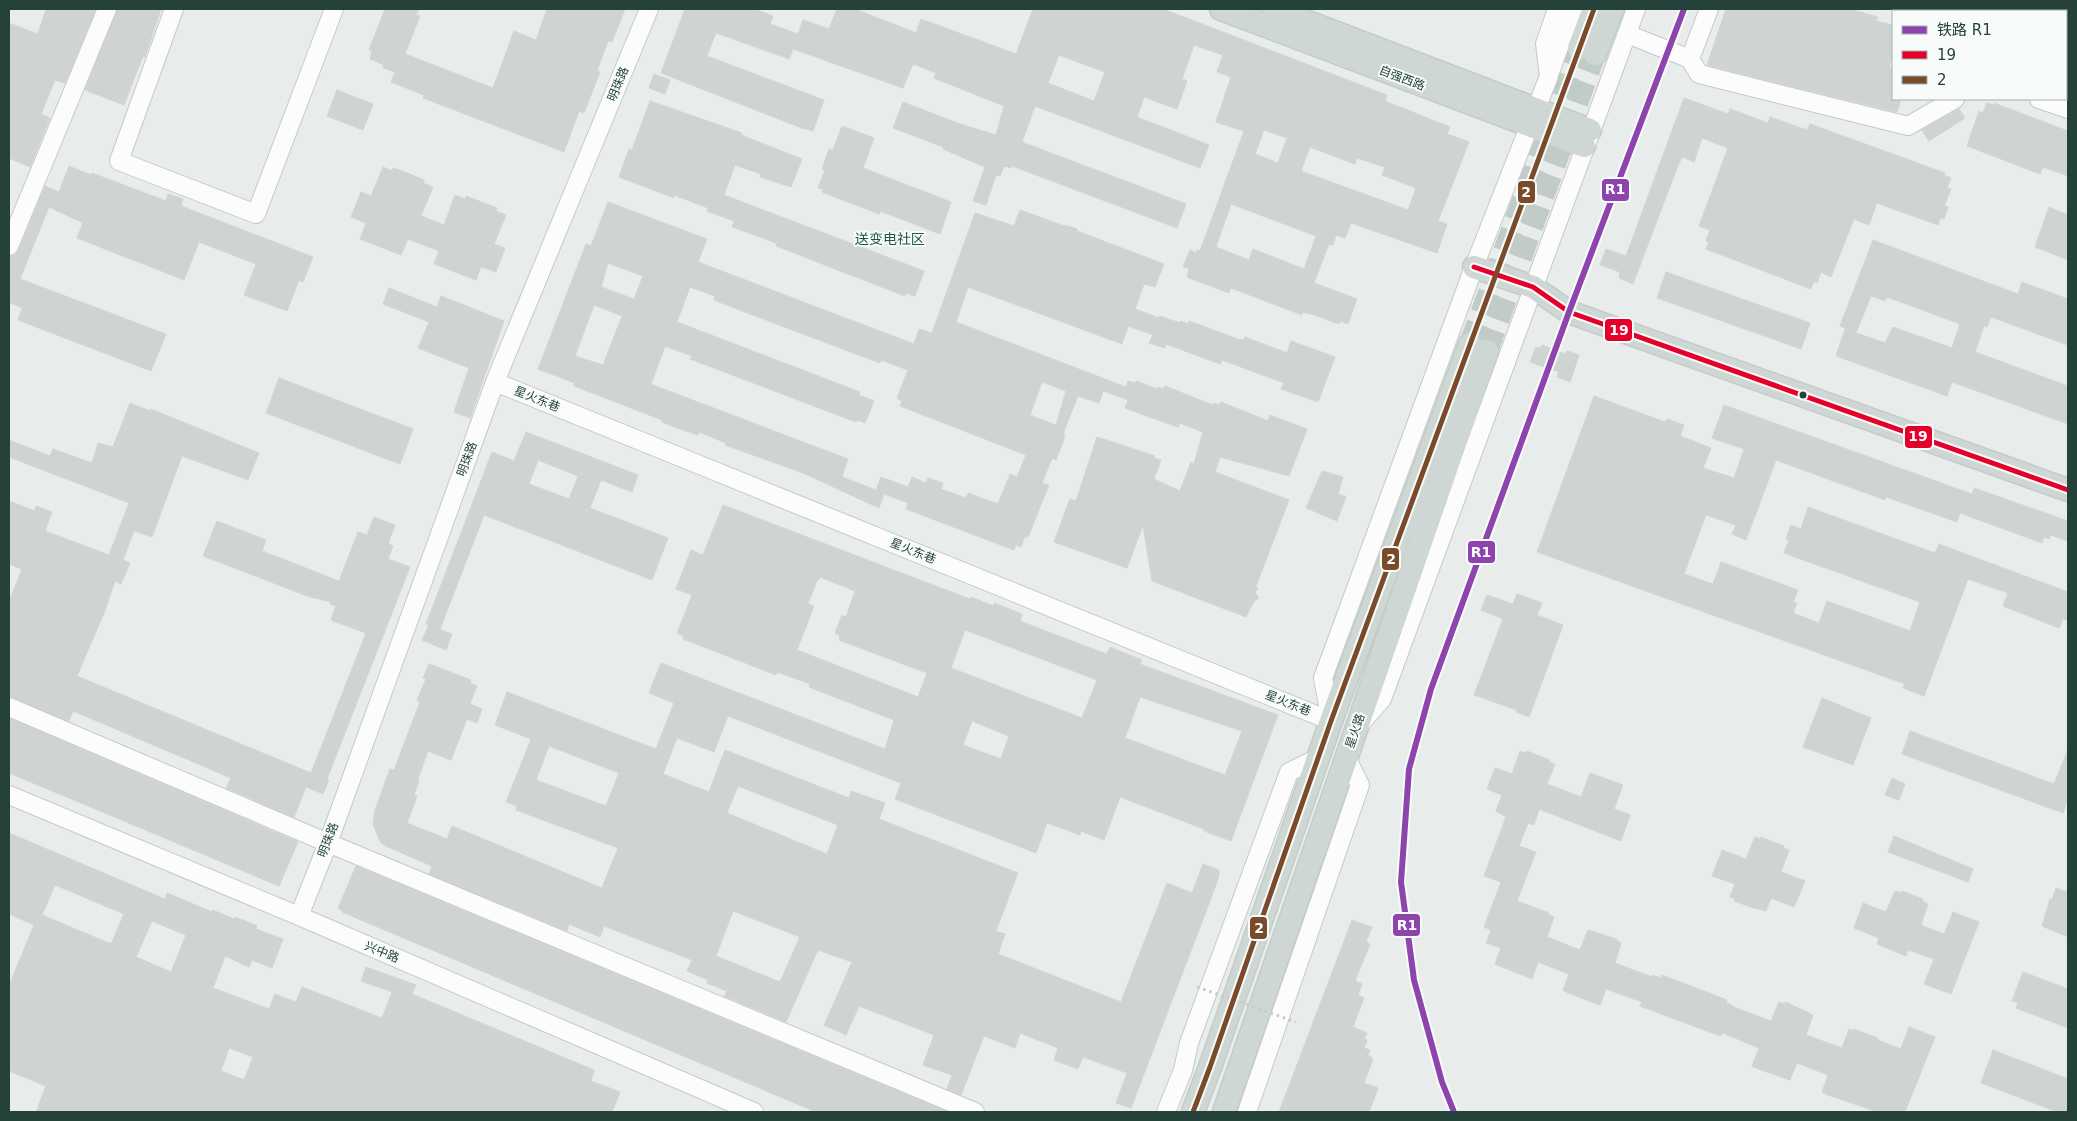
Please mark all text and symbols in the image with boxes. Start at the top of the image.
legend [1892,10,2067,100]
text: 铁路 R1 [1937,21,1992,39]
text: 19 [1937,46,1956,64]
street label: 自强西路 [1377,63,1427,93]
street label: 明珠路 [605,65,631,103]
text: 2 [1937,71,1947,89]
line badge: R1 [1601,178,1630,202]
line badge: 2 [1517,180,1536,204]
text: R1 [1605,181,1625,197]
text: 2 [1521,184,1531,200]
district label: 送变电社区 [855,231,925,247]
line badge: 19 [1604,318,1633,342]
text: 19 [1609,322,1629,338]
street label: 星火东巷 [512,384,562,414]
unlabelled marker [1798,390,1808,400]
line badge: 19 [1904,425,1933,449]
text: 19 [1908,428,1928,444]
street label: 明珠路 [454,440,480,478]
street label: 星火东巷 [888,536,938,566]
line badge: R1 [1467,540,1496,564]
text: R1 [1471,544,1491,560]
line badge: 2 [1381,547,1400,571]
text: 2 [1386,551,1396,567]
street label: 星火东巷 [1263,688,1313,718]
street label: 星火路 [1343,712,1367,750]
street label: 明珠路 [315,821,341,859]
line badge: R1 [1392,913,1421,937]
line badge: 2 [1249,916,1268,940]
text: R1 [1397,917,1417,933]
text: 2 [1254,920,1264,936]
street label: 兴中路 [363,939,401,965]

